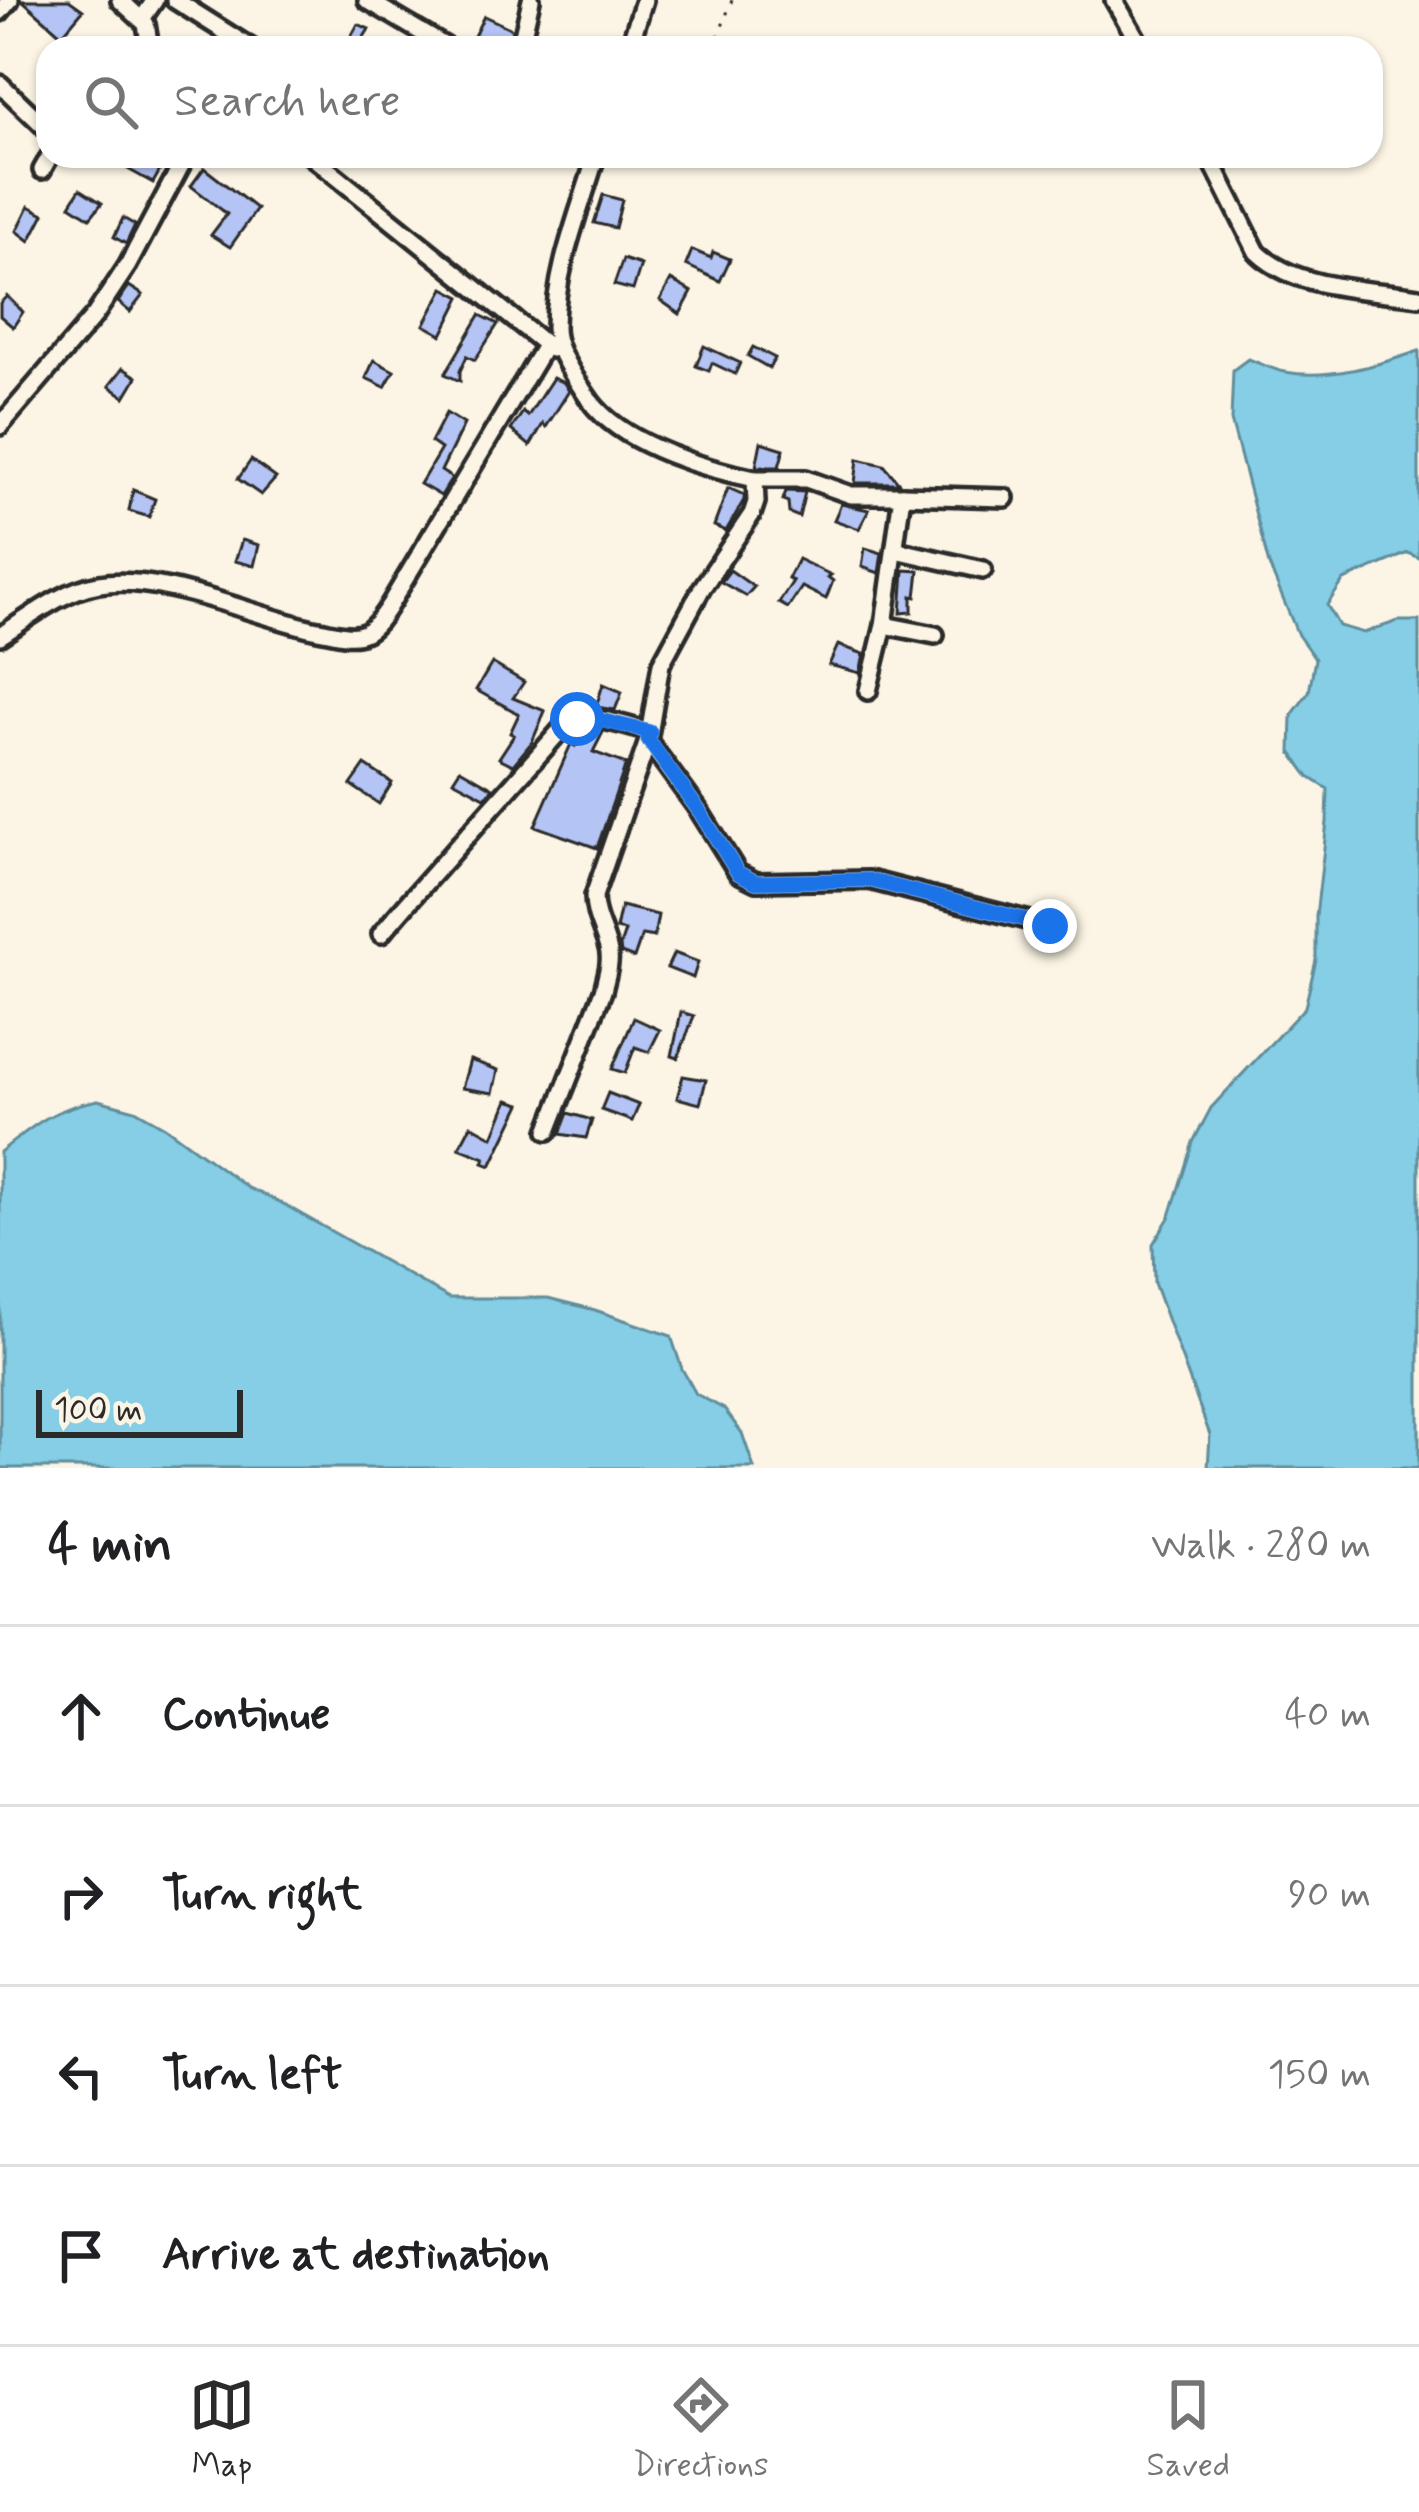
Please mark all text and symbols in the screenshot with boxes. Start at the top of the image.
search box [36,36,1383,168]
icon: search [78,69,144,135]
text: Search here [174,73,401,132]
route start [550,692,604,746]
route end [1023,899,1077,953]
scale bar [36,1384,243,1437]
text: 100 m [54,1389,143,1433]
text: 4 min [48,1513,172,1579]
text: Walk · 280 m [1151,1521,1371,1572]
icon: ahead [48,1683,114,1749]
text: Continue [162,1686,330,1745]
text: 40 m [1284,1690,1371,1741]
icon: right [48,1863,114,1929]
text: Turn right [162,1866,362,1925]
text: 90 m [1288,1870,1371,1921]
icon: left [48,2043,114,2109]
text: Turn left [162,2046,342,2105]
text: 150 m [1268,2050,1371,2101]
icon: arrive [48,2223,114,2289]
text: Arrive at destination [162,2226,550,2285]
tab: Map [189,2372,255,2488]
tab: Directions [633,2372,769,2488]
tab: Saved [1147,2372,1230,2488]

